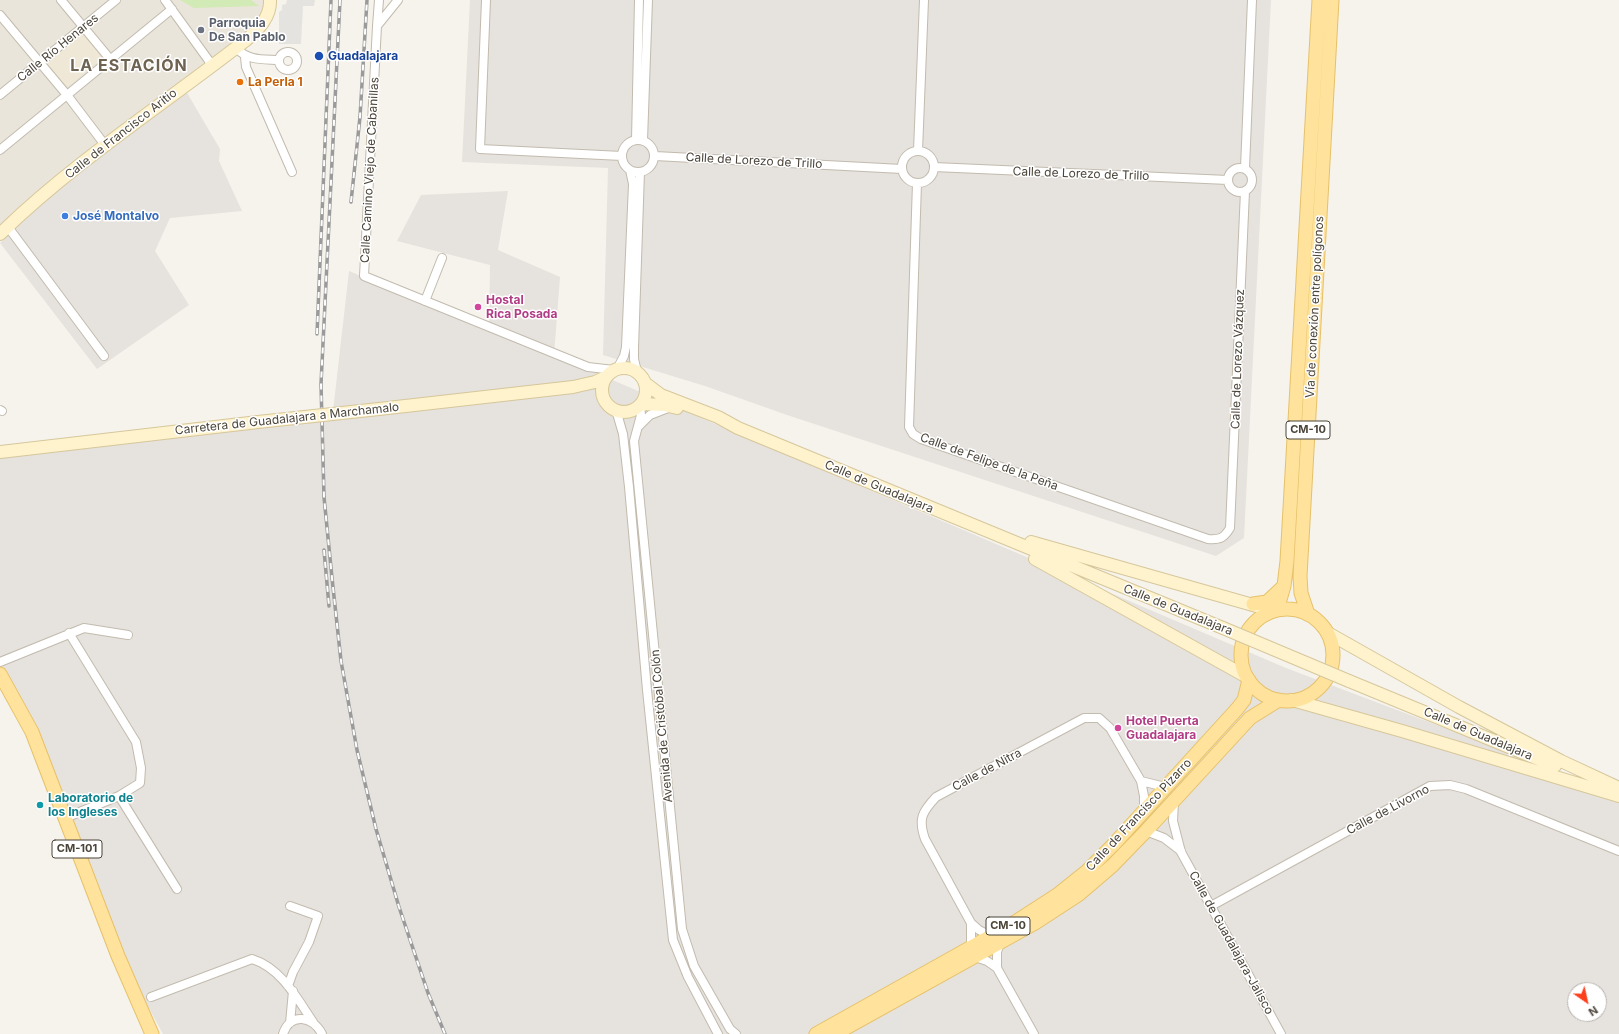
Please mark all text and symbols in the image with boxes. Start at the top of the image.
street label: Calle Río Henares [15,11,101,85]
place label: Parroquia De San Pablo [209,16,286,44]
marker: Parroquia De San Pablo [196,25,206,35]
place label: Guadalajara [328,49,398,63]
marker: Guadalajara [313,50,325,62]
district label: LA ESTACIÓN [70,56,188,76]
place label: La Perla 1 [248,75,303,89]
marker: La Perla 1 [235,77,245,87]
street label: Calle Camino Viejo de Cabanillas [358,77,382,263]
street label: Calle de Francisco Aritio [62,86,180,182]
street label: Calle de Lorezo de Trillo [685,150,823,172]
street label: Calle de Lorezo de Trillo [1012,164,1150,184]
place label: José Montalvo [73,209,159,223]
marker: José Montalvo [60,211,70,221]
street label: Vía de conexión entre polígonos [1303,216,1327,398]
street label: Calle de Lorezo Vázquez [1228,289,1248,429]
place label: Hostal Rica Posada [486,293,557,321]
marker: Hostal Rica Posada [473,302,483,312]
street label: Carretera de Guadalajara a Marchamalo [174,400,400,438]
road number: CM-10 [1286,421,1330,439]
street label: Calle de Felipe de la Peña [918,430,1060,494]
street label: Calle de Guadalajara [822,458,936,516]
street label: Calle de Guadalajara [1121,581,1235,639]
street label: Avenida de Cristóbal Colón [648,649,676,803]
street label: Calle de Guadalajara [1421,705,1535,763]
place label: Hotel Puerta Guadalajara [1126,714,1199,742]
marker: Hotel Puerta Guadalajara [1113,723,1123,733]
street label: Calle de Nitra [950,746,1024,794]
street label: Calle de Francisco Pizarro [1083,756,1195,874]
street label: Calle de Livorno [1344,782,1432,838]
place label: Laboratorio de los Ingleses [48,791,133,819]
marker: Laboratorio de los Ingleses [35,800,45,810]
road number: CM-101 [52,840,102,858]
street label: Calle de Guadalajara-Jalisco [1186,869,1276,1017]
road number: CM-10 [986,917,1030,935]
north arrow [1567,982,1607,1022]
text: N [1586,1003,1601,1019]

